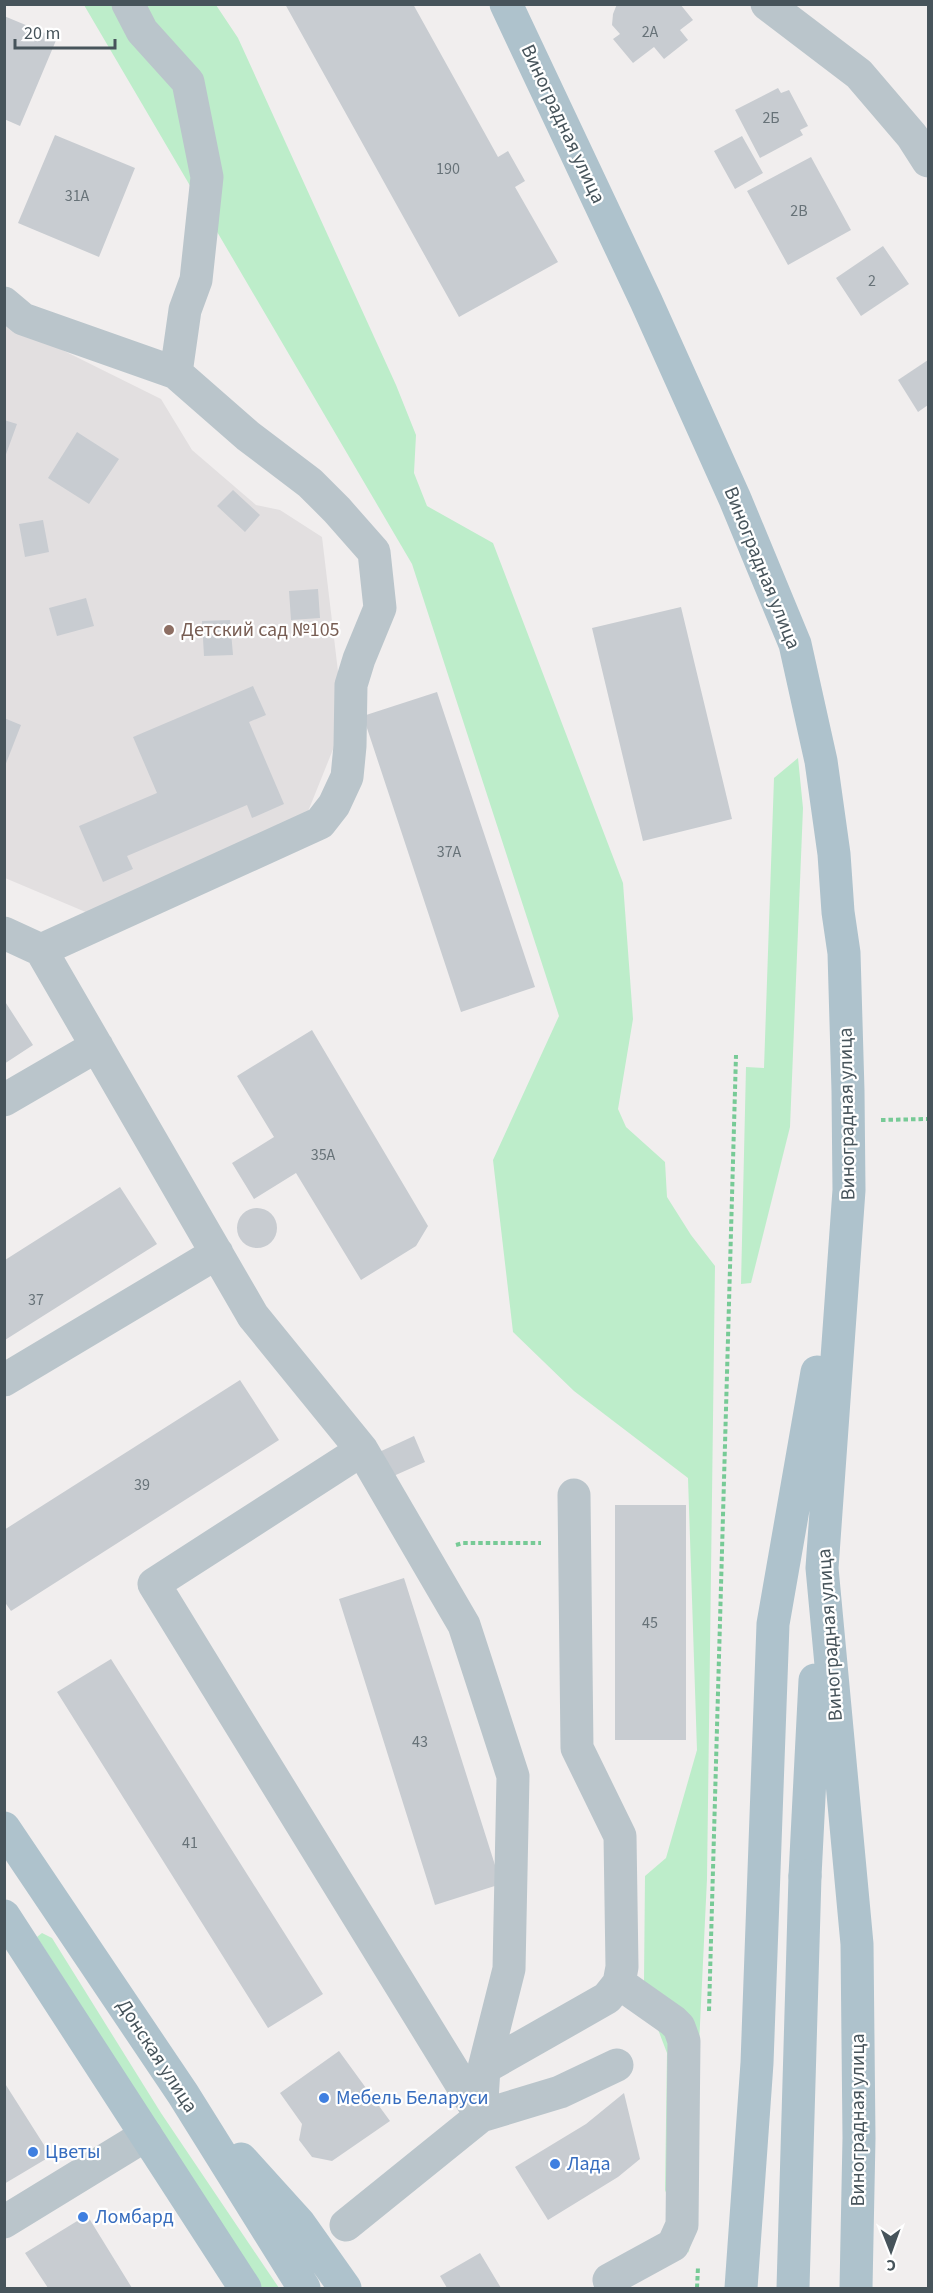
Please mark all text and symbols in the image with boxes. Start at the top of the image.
scale bar [15,12,116,50]
text: 20 m [24,21,60,46]
house number: 2А [642,21,659,43]
street label: Виноградная улица [514,40,612,208]
house number: 2Б [762,107,780,129]
house number: 190 [436,158,460,180]
house number: 31А [65,185,90,207]
house number: 2В [790,200,808,222]
house number: 2 [868,270,876,292]
street label: Виноградная улица [717,483,807,653]
place label: Детский сад №105 [181,616,340,644]
marker: Детский сад №105 [162,623,176,637]
house number: 37А [437,841,462,863]
street label: Виноградная улица [831,1027,863,1201]
house number: 35А [311,1144,336,1166]
house number: 37 [28,1289,44,1311]
house number: 39 [134,1474,150,1496]
street label: Виноградная улица [810,1548,850,1722]
house number: 45 [642,1612,658,1634]
house number: 43 [412,1731,428,1753]
house number: 41 [182,1832,198,1854]
street label: Донская улица [110,1994,204,2118]
street label: Виноградная улица [844,2034,872,2206]
place label: Мебель Беларуси [336,2084,489,2112]
marker: Мебель Беларуси [317,2091,331,2105]
place label: Цветы [45,2138,101,2166]
marker: Цветы [26,2145,40,2159]
place label: Лада [567,2150,611,2178]
marker: Лада [548,2157,562,2171]
place label: Ломбард [95,2203,174,2231]
marker: Ломбард [76,2210,90,2224]
north arrow [861,2221,921,2281]
text: С [886,2254,896,2276]

